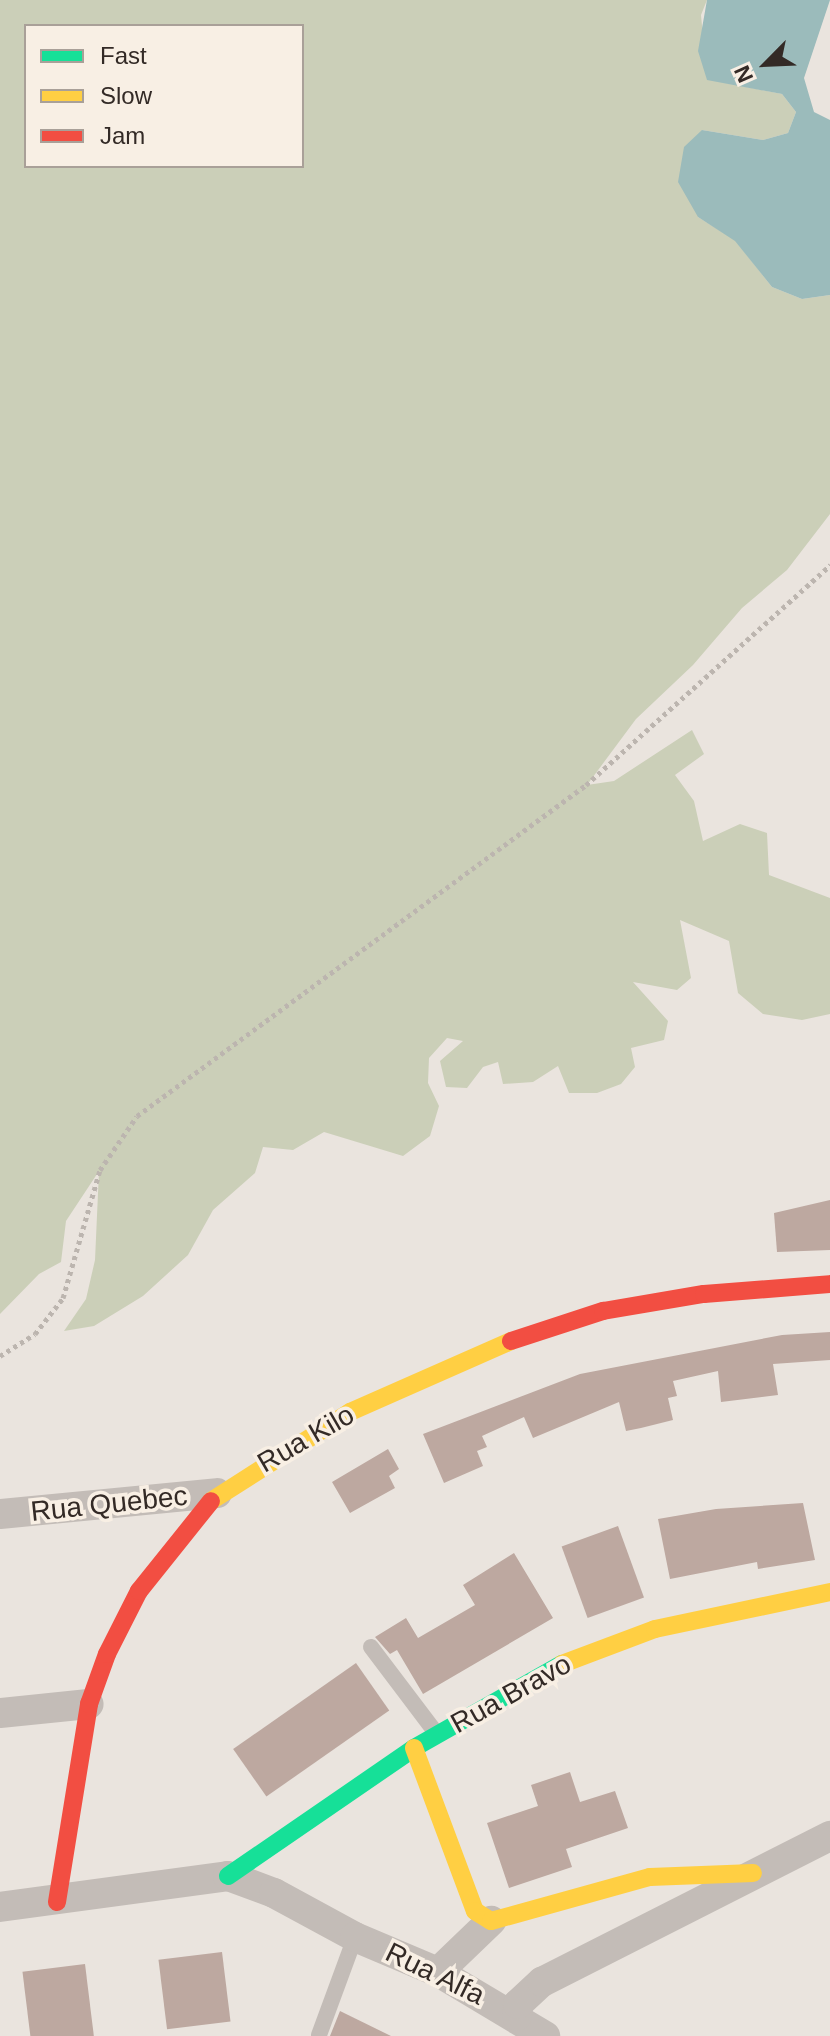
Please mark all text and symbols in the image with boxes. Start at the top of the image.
legend [24,24,304,168]
north arrow [726,24,806,104]
text: Fast [100,42,147,69]
text: N [729,62,758,86]
text: Slow [100,82,152,109]
text: Jam [100,122,145,149]
street label: Rua Kilo [252,1398,360,1480]
street label: Rua Quebec [29,1479,189,1529]
street label: Rua Bravo [445,1647,577,1741]
street label: Rua Alfa [379,1935,491,2013]

